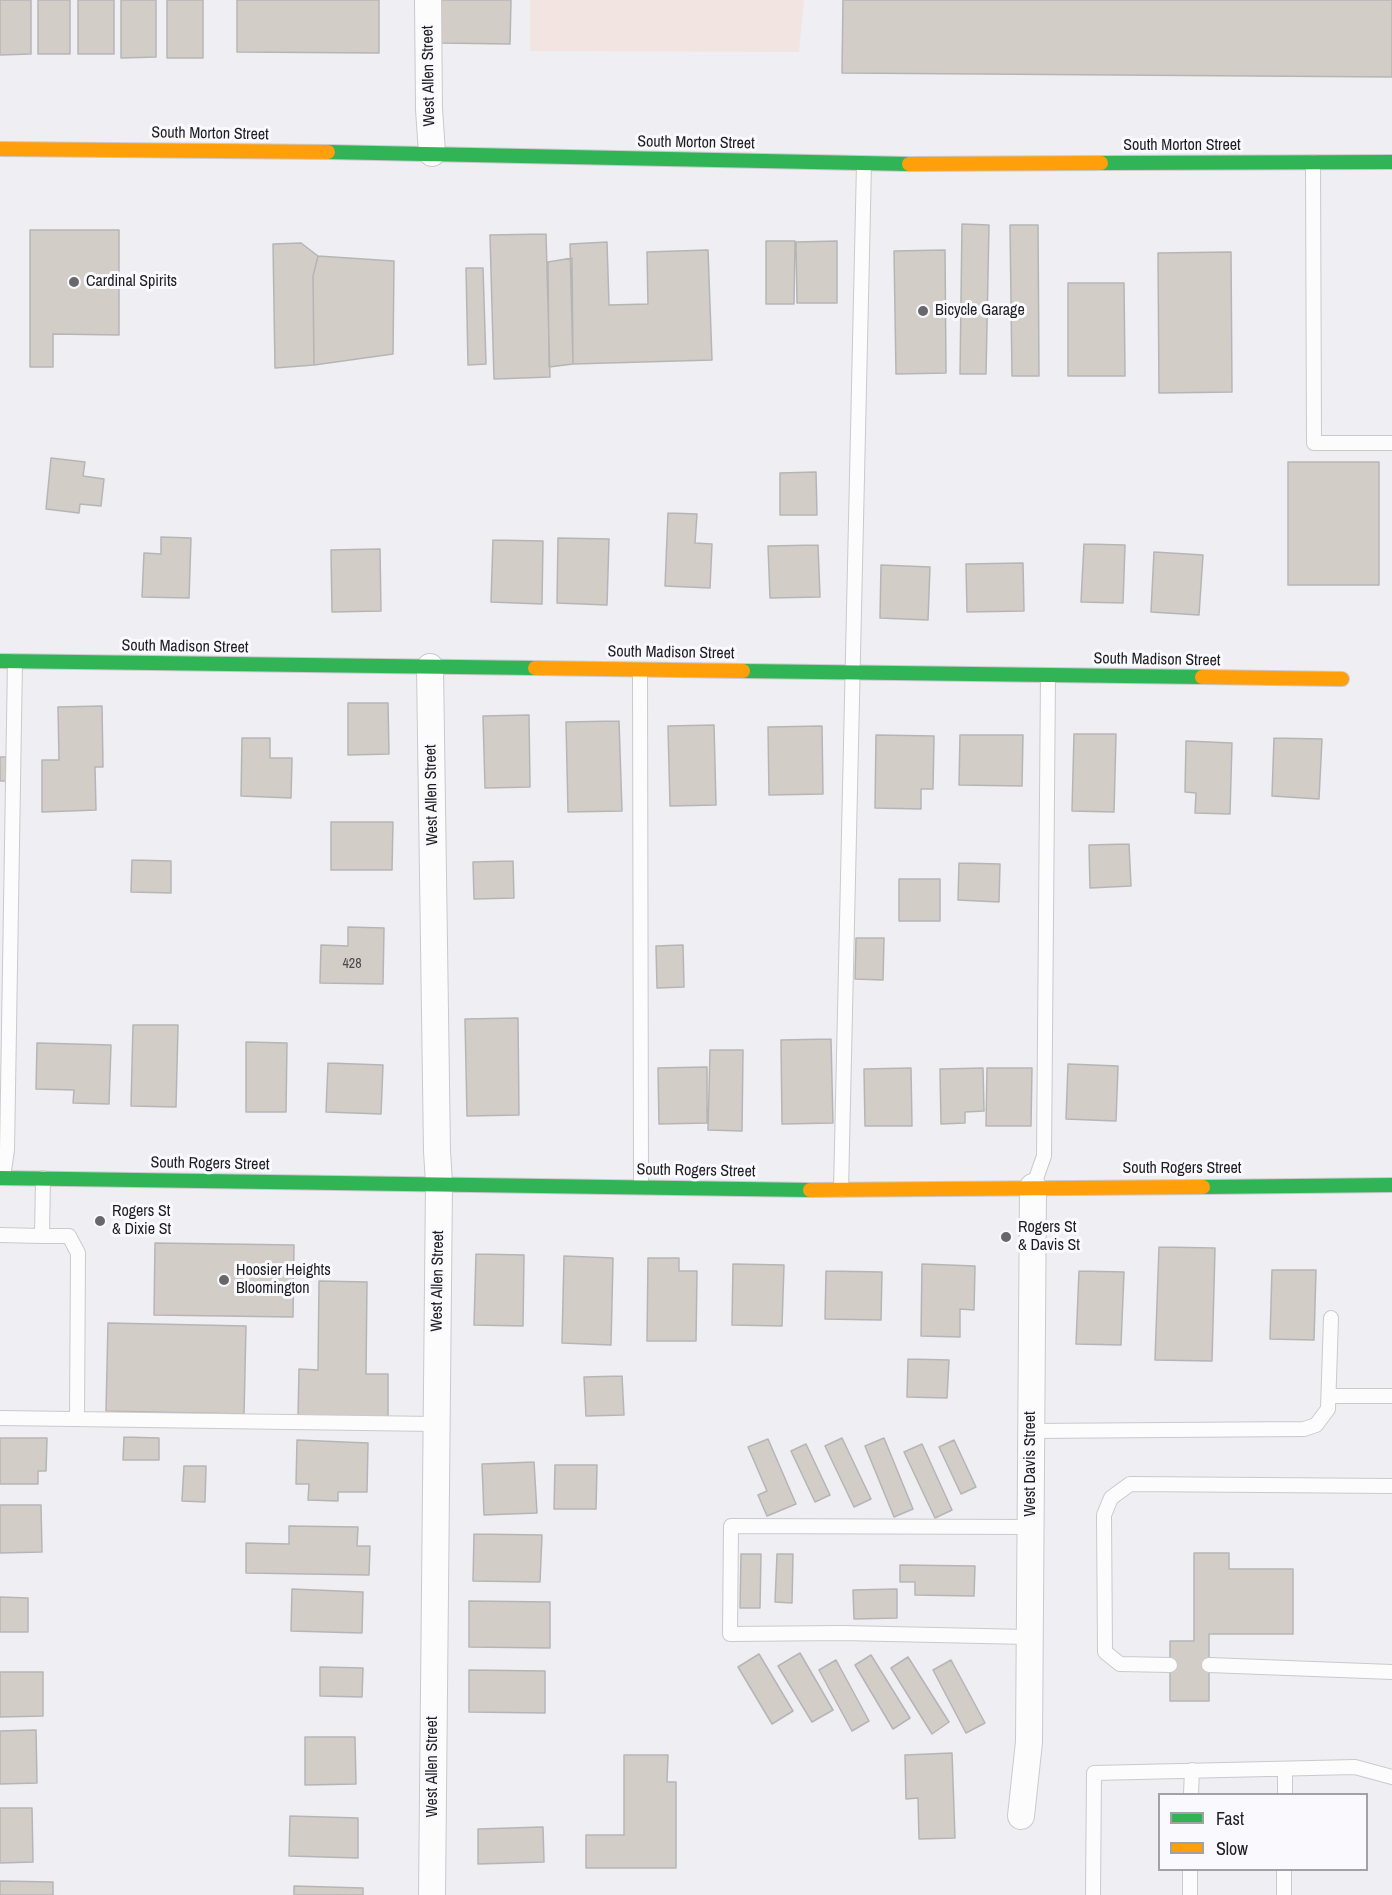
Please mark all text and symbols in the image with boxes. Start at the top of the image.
street label: West Allen Street [419,25,439,127]
street label: South Morton Street [151,123,269,145]
street label: South Morton Street [637,132,755,154]
street label: South Morton Street [1123,136,1241,156]
place label: Cardinal Spirits [86,272,177,292]
marker: Cardinal Spirits [67,275,81,289]
place label: Bicycle Garage [935,301,1025,321]
marker: Bicycle Garage [916,304,930,318]
street label: South Madison Street [121,636,249,658]
street label: South Madison Street [607,642,735,664]
street label: South Madison Street [1093,649,1221,671]
street label: West Allen Street [422,744,442,846]
house number: 428 [342,956,362,972]
street label: South Rogers Street [150,1153,270,1175]
street label: South Rogers Street [1123,1159,1241,1179]
street label: South Rogers Street [636,1160,756,1182]
place label: Rogers St & Dixie St [112,1202,171,1240]
marker: Rogers St & Dixie St [93,1214,107,1228]
place label: Rogers St & Davis St [1018,1218,1080,1256]
street label: West Allen Street [428,1230,448,1332]
marker: Rogers St & Davis St [999,1230,1013,1244]
place label: Hoosier Heights Bloomington [236,1261,331,1299]
marker: Hoosier Heights Bloomington [217,1273,231,1287]
street label: West Davis Street [1021,1411,1041,1517]
street label: West Allen Street [423,1716,443,1818]
legend [1158,1793,1368,1871]
text: Fast [1216,1806,1244,1831]
text: Slow [1216,1836,1248,1861]

